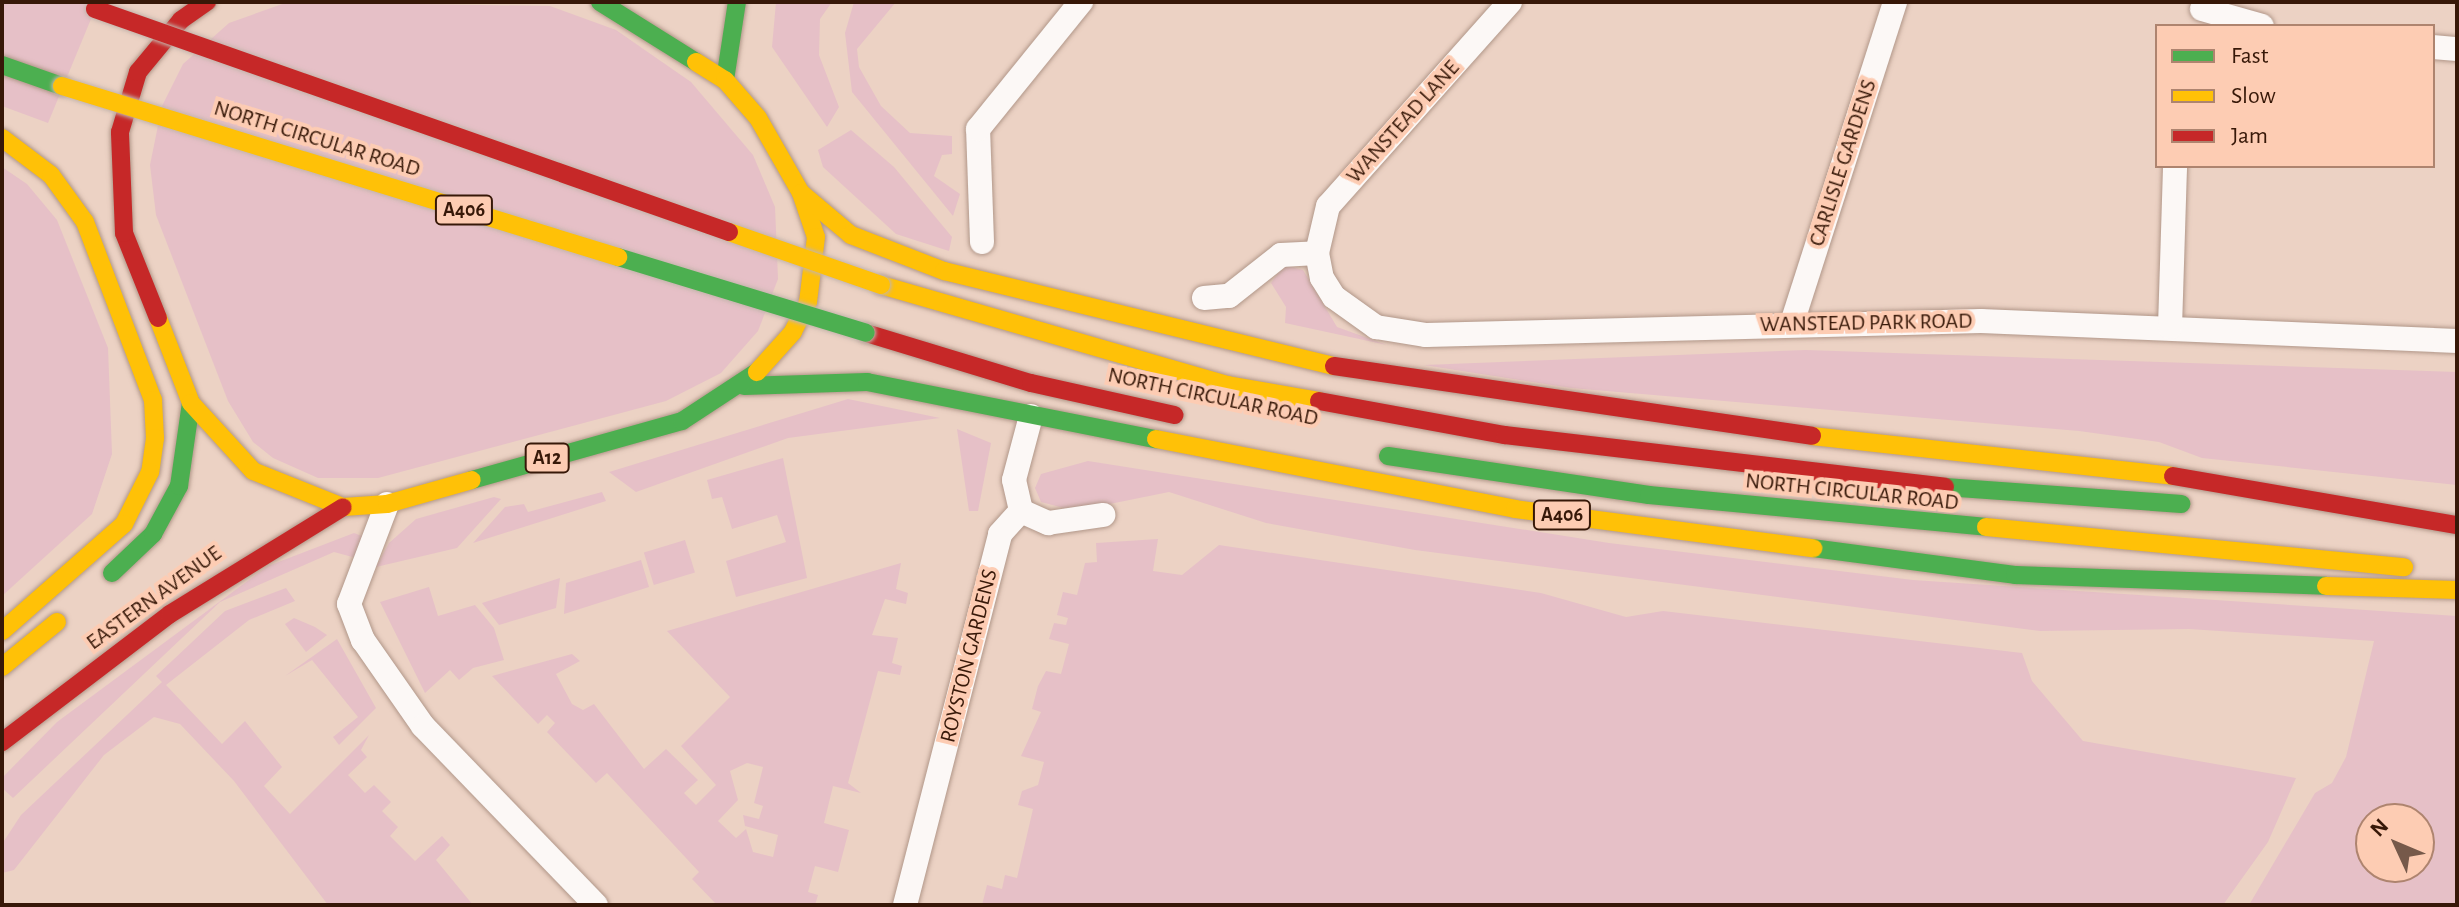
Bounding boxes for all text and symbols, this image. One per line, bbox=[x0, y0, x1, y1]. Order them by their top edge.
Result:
legend bbox=[2155, 24, 2435, 168]
text: Fast bbox=[2231, 44, 2268, 68]
street label: WANSTEAD LANE bbox=[1341, 55, 1465, 189]
street label: CARLISLE GARDENS bbox=[1804, 76, 1882, 250]
text: Slow bbox=[2231, 84, 2276, 108]
street label: NORTH CIRCULAR ROAD bbox=[211, 95, 423, 183]
text: Jam bbox=[2231, 124, 2268, 148]
road number: A406 bbox=[434, 194, 494, 226]
street label: WANSTEAD PARK ROAD bbox=[1760, 308, 1972, 338]
street label: NORTH CIRCULAR ROAD bbox=[1105, 362, 1321, 432]
road number: A12 bbox=[523, 442, 571, 474]
street label: NORTH CIRCULAR ROAD bbox=[1744, 468, 1960, 516]
road number: A406 bbox=[1532, 499, 1592, 531]
street label: EASTERN AVENUE bbox=[81, 540, 227, 656]
street label: ROYSTON GARDENS bbox=[935, 567, 1003, 745]
north arrow bbox=[2355, 803, 2435, 883]
text: N bbox=[2366, 815, 2392, 841]

